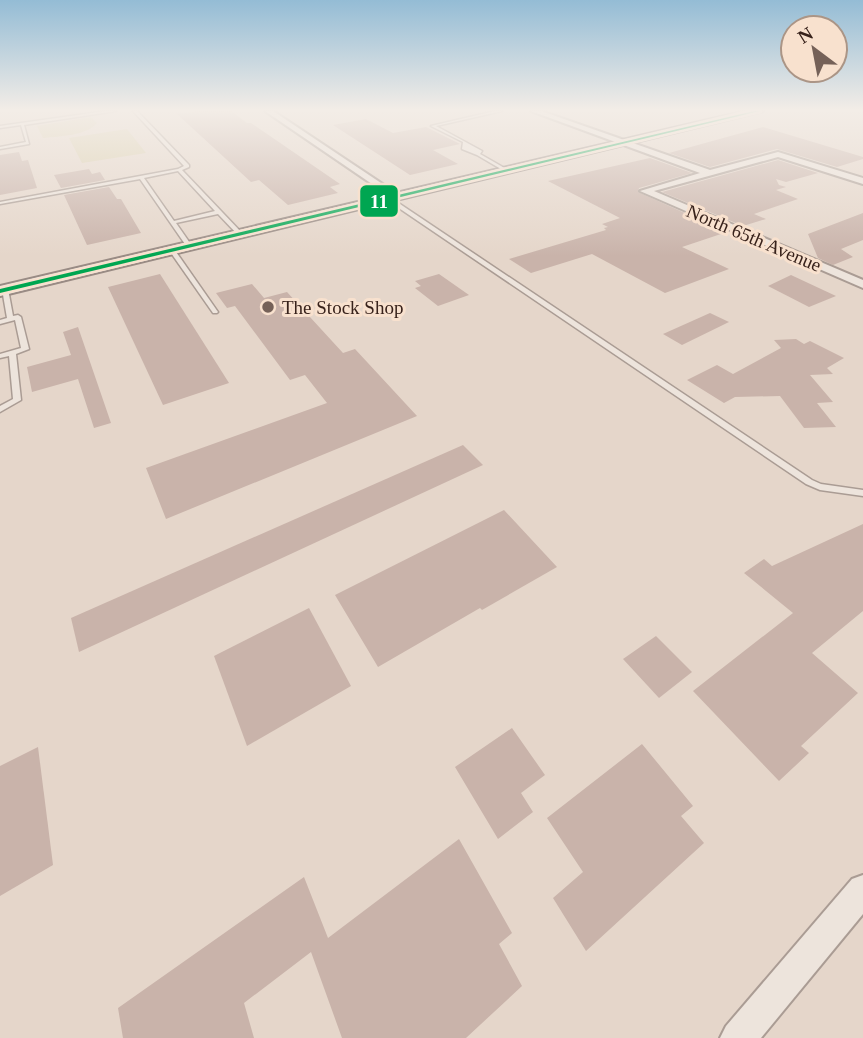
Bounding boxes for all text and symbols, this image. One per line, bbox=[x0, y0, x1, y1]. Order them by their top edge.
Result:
north arrow bbox=[779, 14, 849, 84]
text: N bbox=[794, 22, 817, 48]
line badge: 11 bbox=[359, 184, 399, 218]
text: 11 bbox=[370, 191, 388, 212]
street label: North 65th Avenue bbox=[684, 200, 824, 276]
place label: The Stock Shop bbox=[282, 297, 403, 318]
marker: The Stock Shop bbox=[260, 299, 276, 315]

